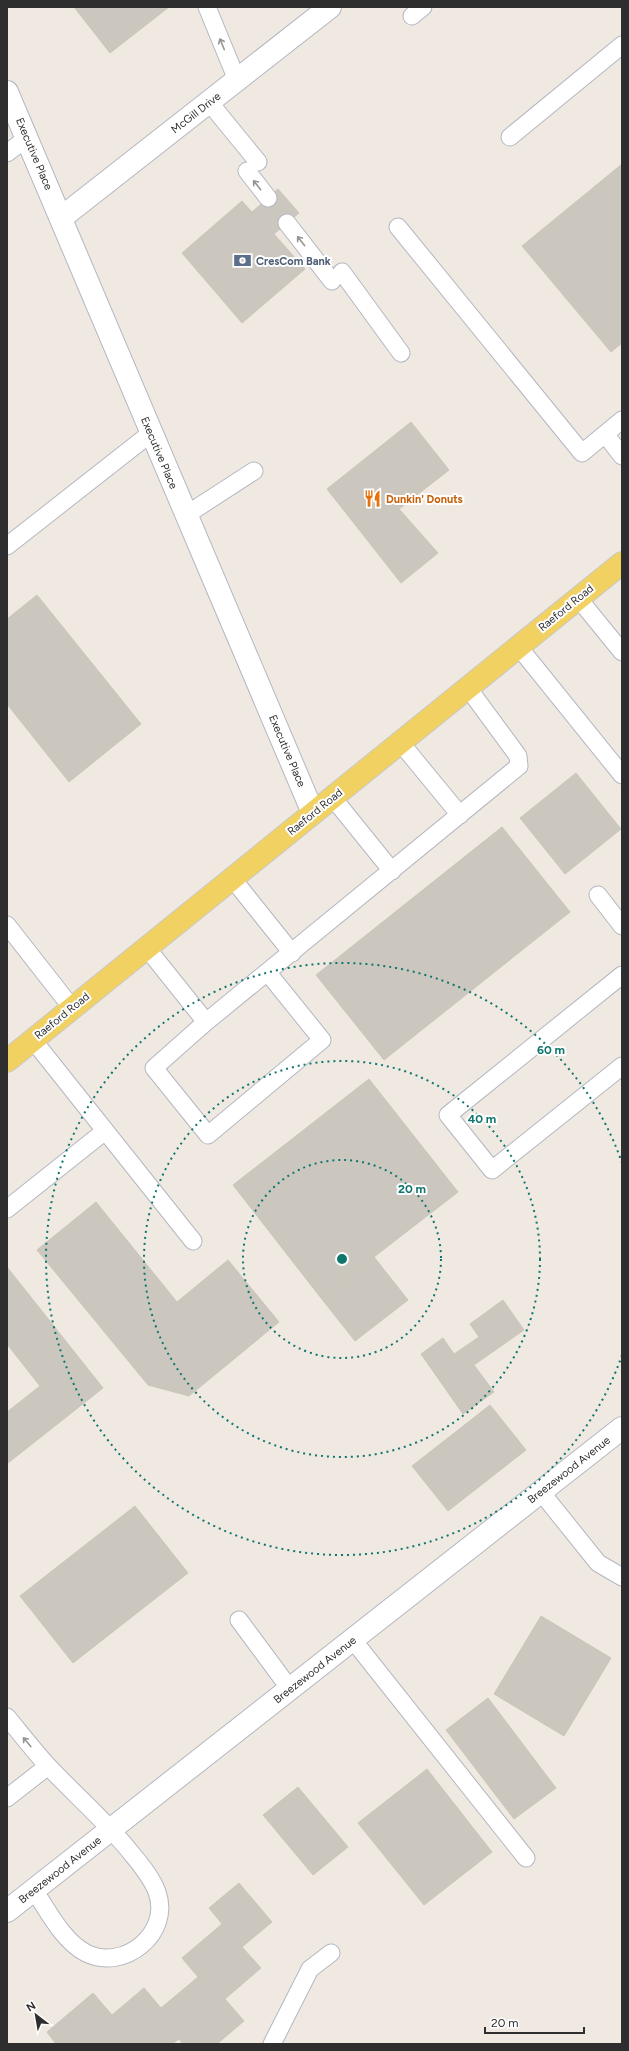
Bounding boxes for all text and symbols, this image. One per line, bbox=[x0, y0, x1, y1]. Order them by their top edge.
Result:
one-way arrow bbox=[218, 39, 226, 51]
street label: McGill Drive bbox=[169, 90, 223, 136]
street label: Executive Place bbox=[13, 116, 55, 192]
one-way arrow bbox=[253, 179, 262, 190]
one-way arrow bbox=[297, 235, 305, 246]
bank icon: CresCom Bank bbox=[233, 251, 253, 271]
place label: CresCom Bank bbox=[256, 255, 331, 268]
street label: Executive Place bbox=[138, 415, 180, 491]
restaurant icon: Dunkin' Donuts bbox=[363, 489, 383, 509]
place label: Dunkin' Donuts bbox=[386, 493, 463, 506]
street label: Raeford Road bbox=[536, 582, 596, 634]
street label: Executive Place bbox=[266, 713, 308, 789]
street label: Raeford Road bbox=[285, 786, 345, 838]
street label: Raeford Road bbox=[32, 990, 92, 1042]
text: 60 m bbox=[537, 1043, 565, 1057]
text: 40 m bbox=[468, 1112, 496, 1126]
text: 20 m bbox=[398, 1182, 426, 1196]
centre of rings bbox=[335, 1252, 349, 1266]
street label: Breezewood Avenue bbox=[525, 1434, 613, 1506]
street label: Breezewood Avenue bbox=[271, 1634, 359, 1706]
one-way arrow bbox=[23, 1736, 32, 1747]
street label: Breezewood Avenue bbox=[16, 1834, 104, 1906]
north arrow bbox=[16, 1995, 56, 2035]
text: N bbox=[24, 1999, 38, 2015]
scale bar bbox=[485, 2009, 584, 2035]
text: 20 m bbox=[491, 2016, 519, 2030]

